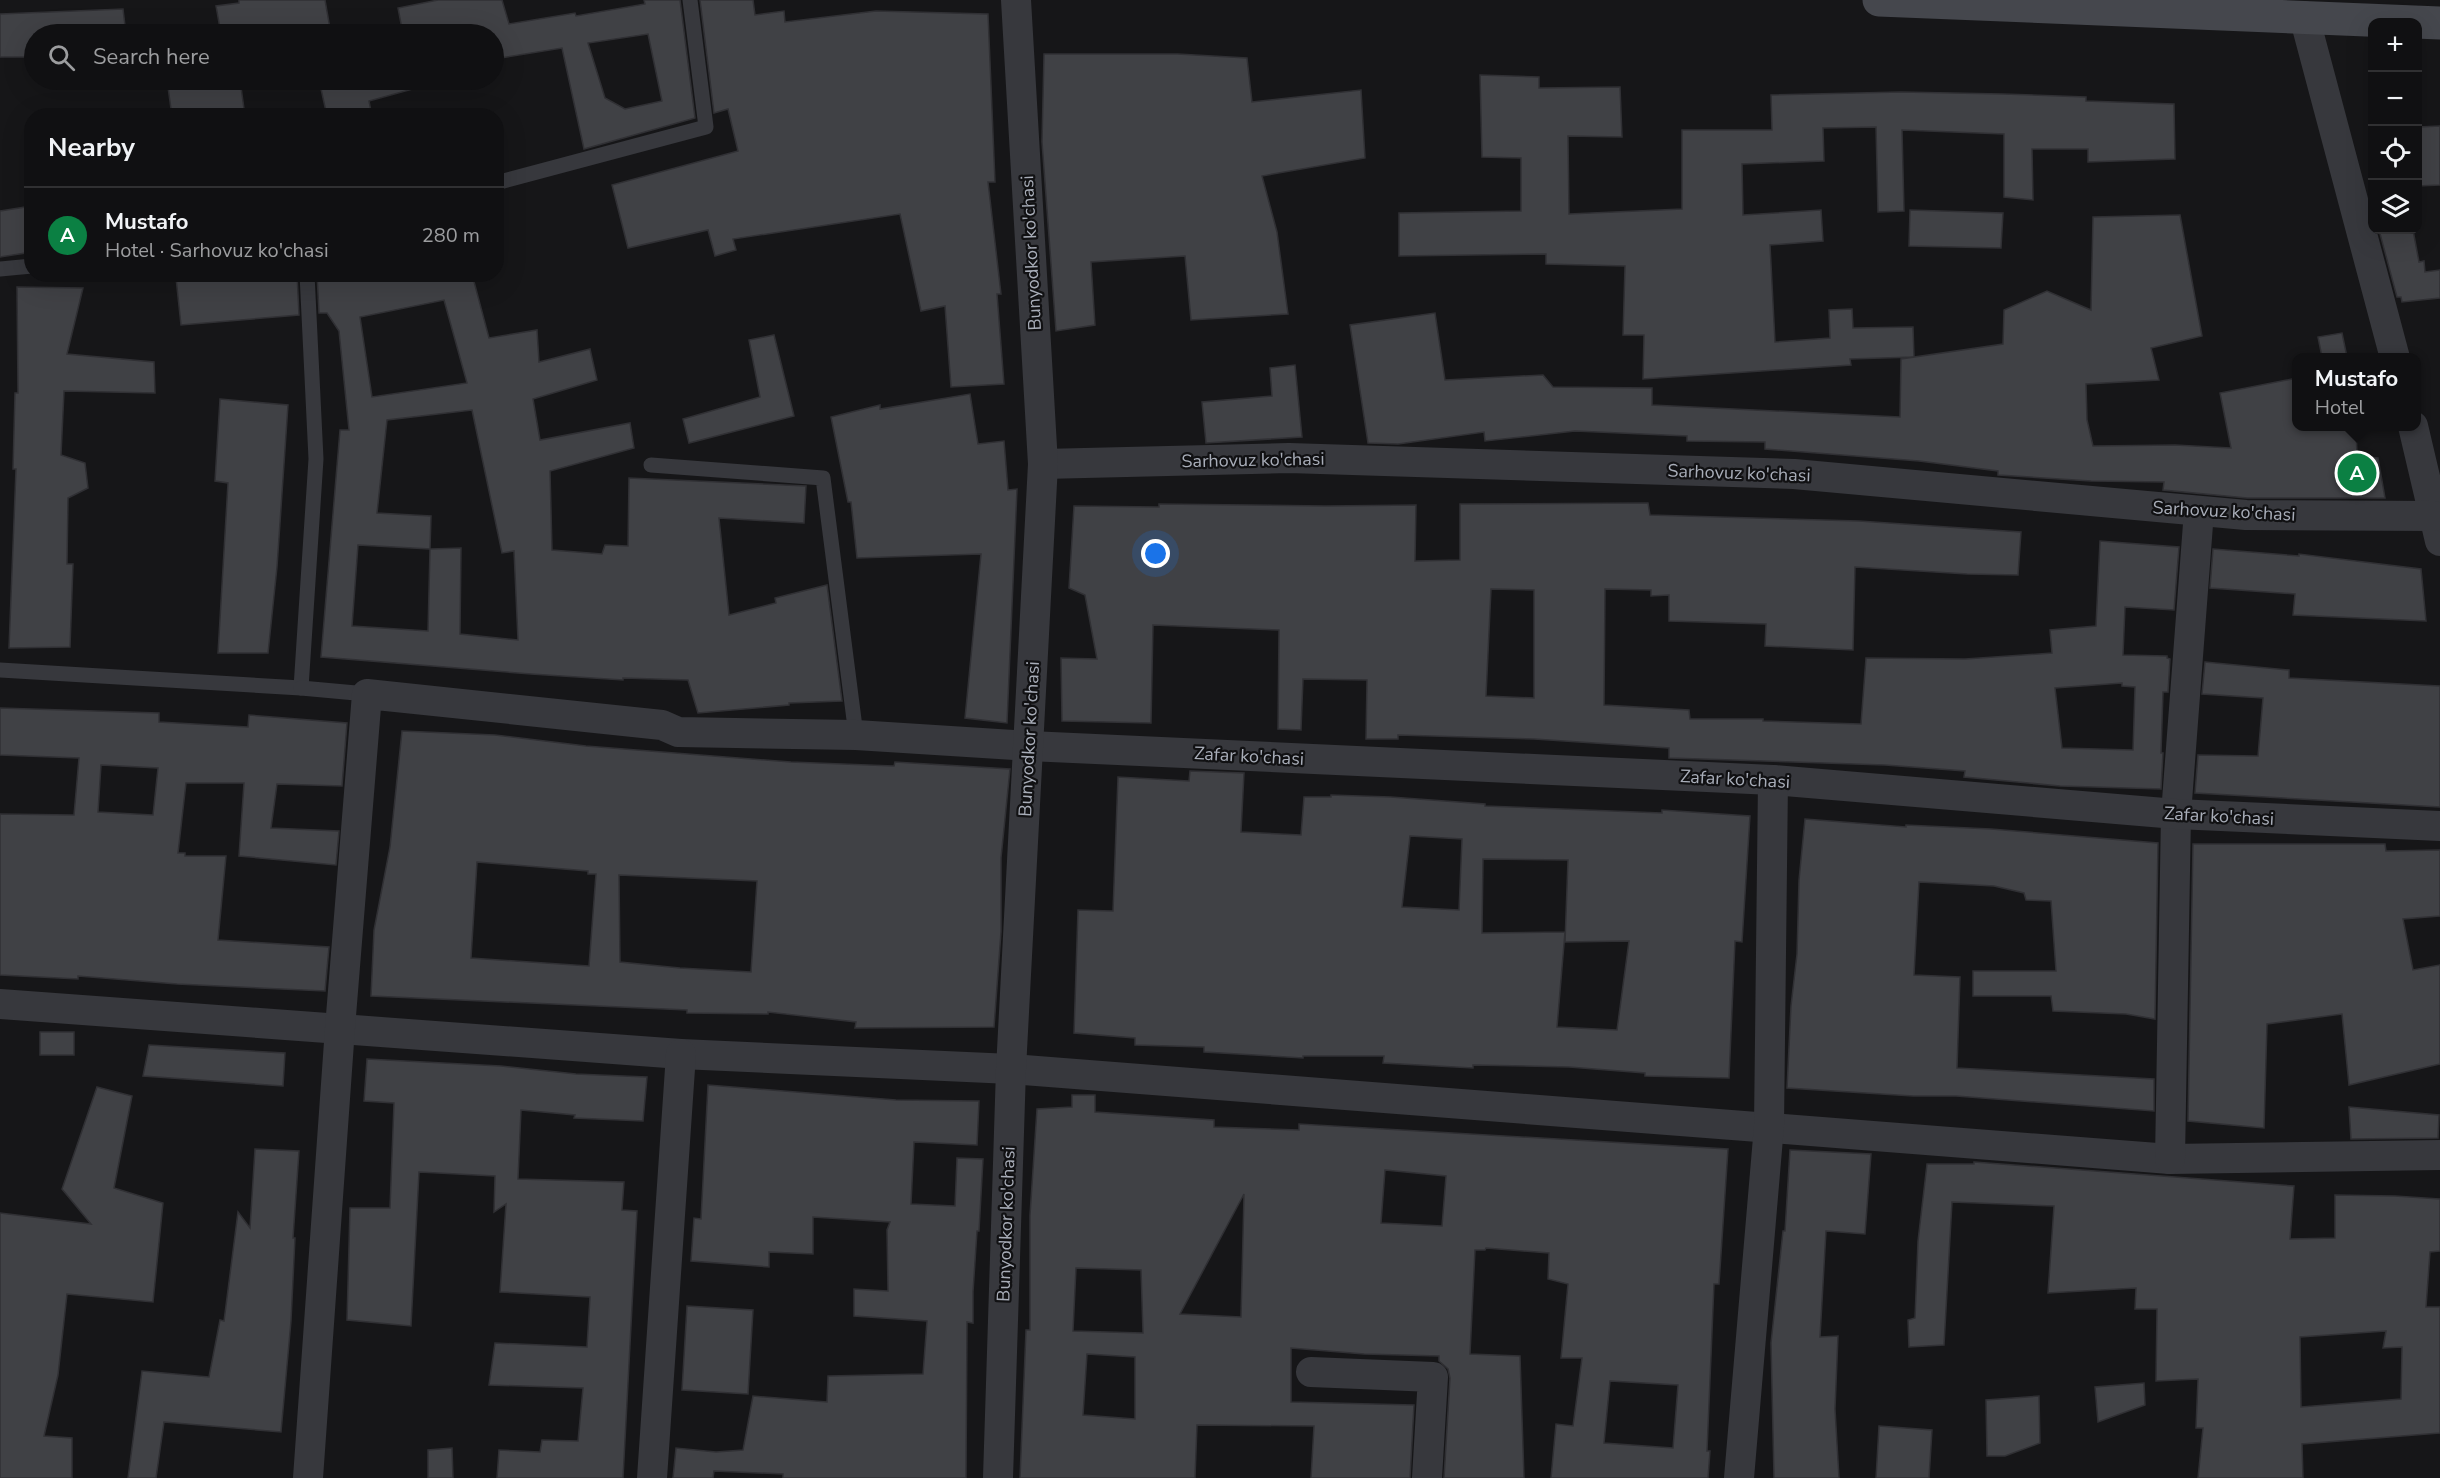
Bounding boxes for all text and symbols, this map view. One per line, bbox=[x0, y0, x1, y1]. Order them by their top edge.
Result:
map controls bbox=[2368, 18, 2422, 234]
button: + bbox=[2368, 18, 2422, 72]
search box bbox=[24, 24, 504, 90]
icon: search bbox=[45, 41, 78, 74]
text: Search here bbox=[93, 42, 210, 72]
button: − bbox=[2368, 72, 2422, 126]
button: locate bbox=[2368, 126, 2422, 180]
text: Nearby bbox=[48, 130, 135, 165]
street label: Bunyodkor ko'chasi bbox=[1015, 175, 1047, 331]
button: layers bbox=[2368, 180, 2422, 234]
text: Mustafo bbox=[105, 207, 188, 237]
text: A bbox=[60, 222, 75, 249]
text: 280 m bbox=[422, 222, 480, 249]
text: Hotel · Sarhovuz ko'chasi bbox=[105, 237, 329, 264]
popup bbox=[2292, 353, 2421, 431]
text: Mustafo bbox=[2315, 364, 2398, 394]
text: Hotel bbox=[2315, 394, 2365, 421]
street label: Sarhovuz ko'chasi bbox=[1181, 447, 1325, 473]
pin: A bbox=[2338, 450, 2376, 496]
street label: Sarhovuz ko'chasi bbox=[1667, 459, 1811, 487]
street label: Sarhovuz ko'chasi bbox=[2152, 495, 2296, 527]
your location bbox=[1141, 539, 1170, 568]
street label: Bunyodkor ko'chasi bbox=[1013, 661, 1045, 817]
street label: Zafar ko'chasi bbox=[1193, 741, 1305, 771]
street label: Zafar ko'chasi bbox=[1679, 764, 1791, 794]
street label: Zafar ko'chasi bbox=[2163, 801, 2275, 831]
street label: Bunyodkor ko'chasi bbox=[991, 1146, 1021, 1302]

